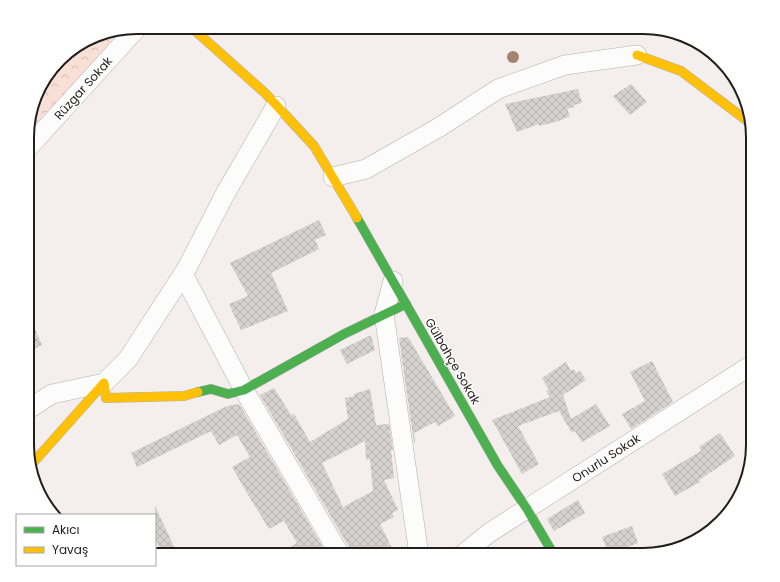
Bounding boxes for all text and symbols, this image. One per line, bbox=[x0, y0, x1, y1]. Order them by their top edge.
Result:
street label: Rüzgar Sokak bbox=[50, 52, 116, 123]
street label: Gülbahçe Sokak bbox=[421, 315, 485, 408]
street label: Onurlu Sokak bbox=[569, 429, 644, 486]
legend bbox=[16, 514, 156, 566]
text: Akıcı bbox=[52, 521, 80, 538]
text: Yavaş bbox=[52, 541, 88, 558]

